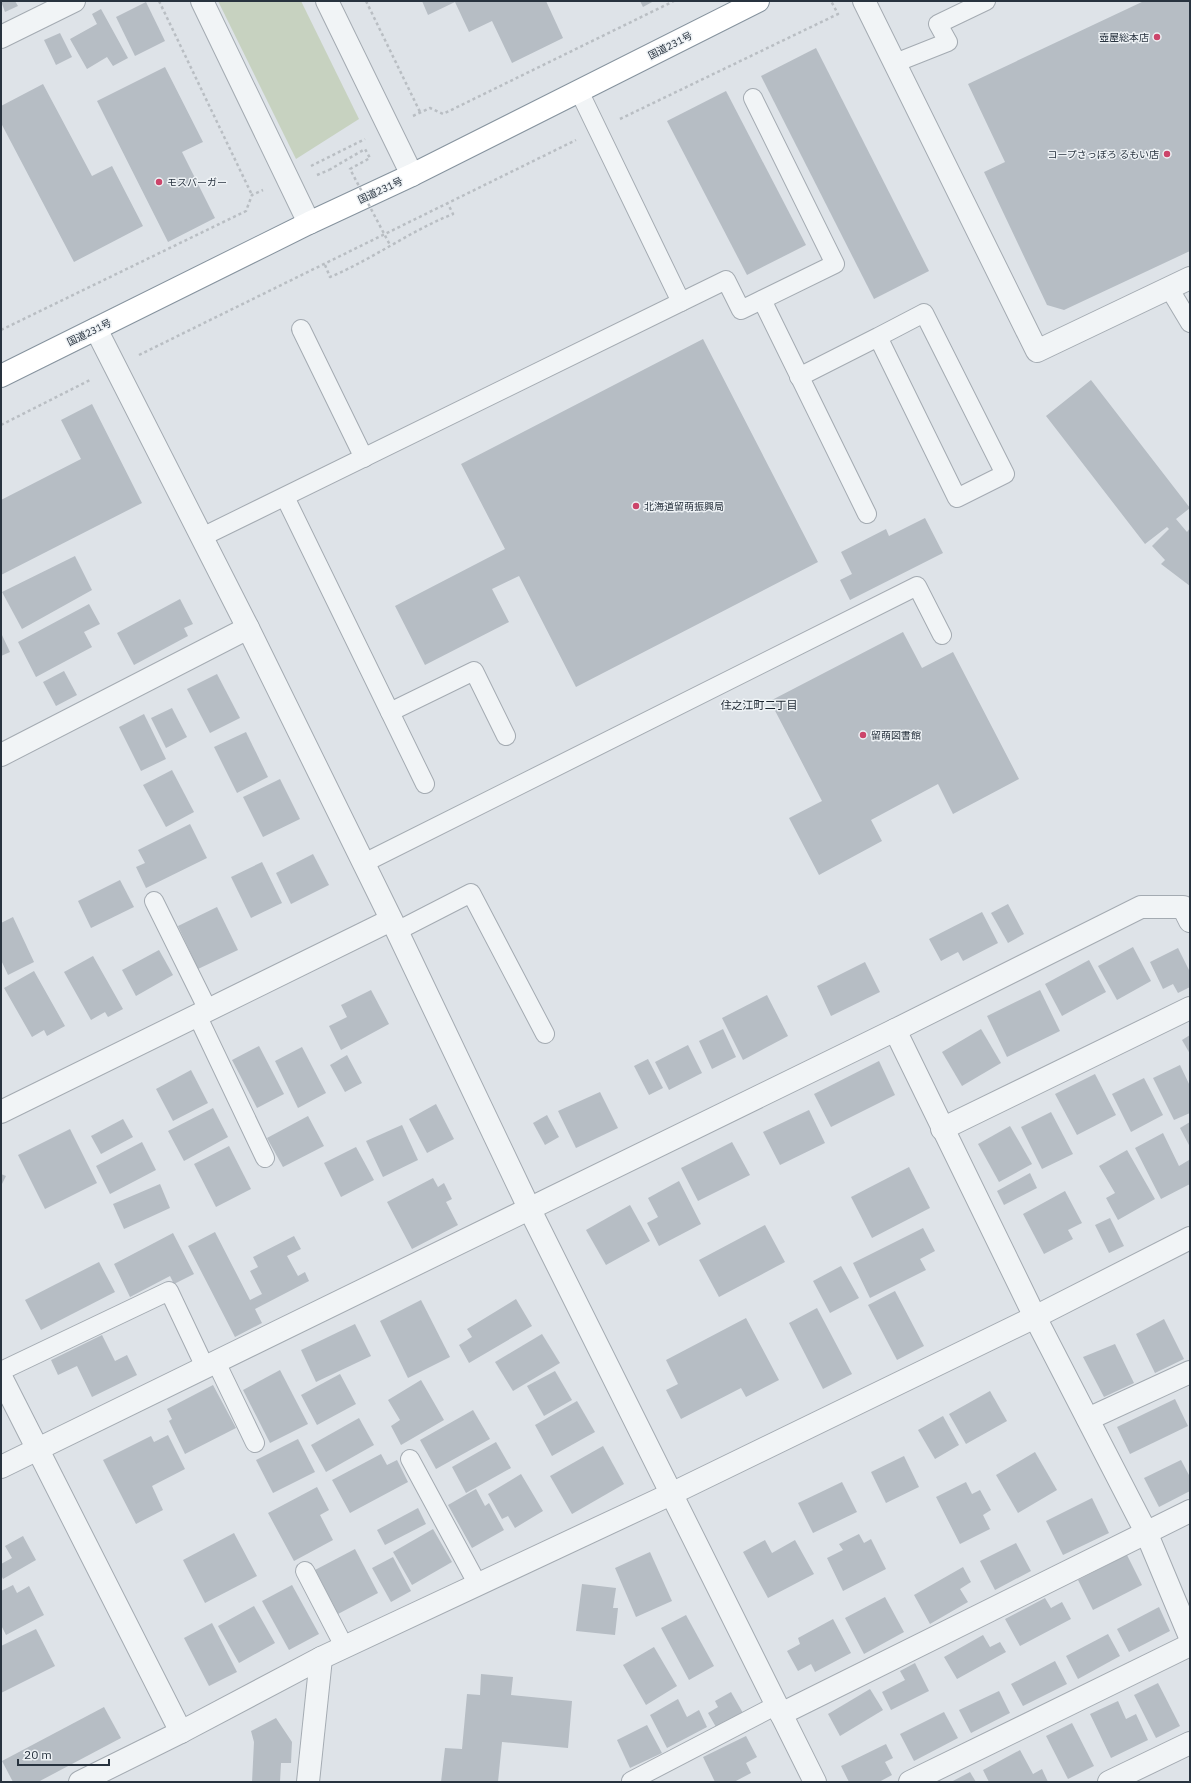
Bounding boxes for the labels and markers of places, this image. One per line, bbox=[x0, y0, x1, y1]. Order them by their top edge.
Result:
place label: 壺屋総本店 bbox=[1099, 31, 1149, 44]
marker: 壺屋総本店 bbox=[1152, 32, 1162, 42]
place label: コープさっぽろ るもい店 bbox=[1047, 148, 1159, 161]
marker: コープさっぽろ るもい店 bbox=[1162, 149, 1172, 159]
place label: モスバーガー bbox=[167, 176, 227, 189]
marker: モスバーガー bbox=[154, 177, 164, 187]
place label: 北海道留萌振興局 bbox=[644, 500, 724, 513]
marker: 北海道留萌振興局 bbox=[631, 501, 641, 511]
place label: 留萌図書館 bbox=[871, 729, 921, 742]
marker: 留萌図書館 bbox=[858, 730, 868, 740]

